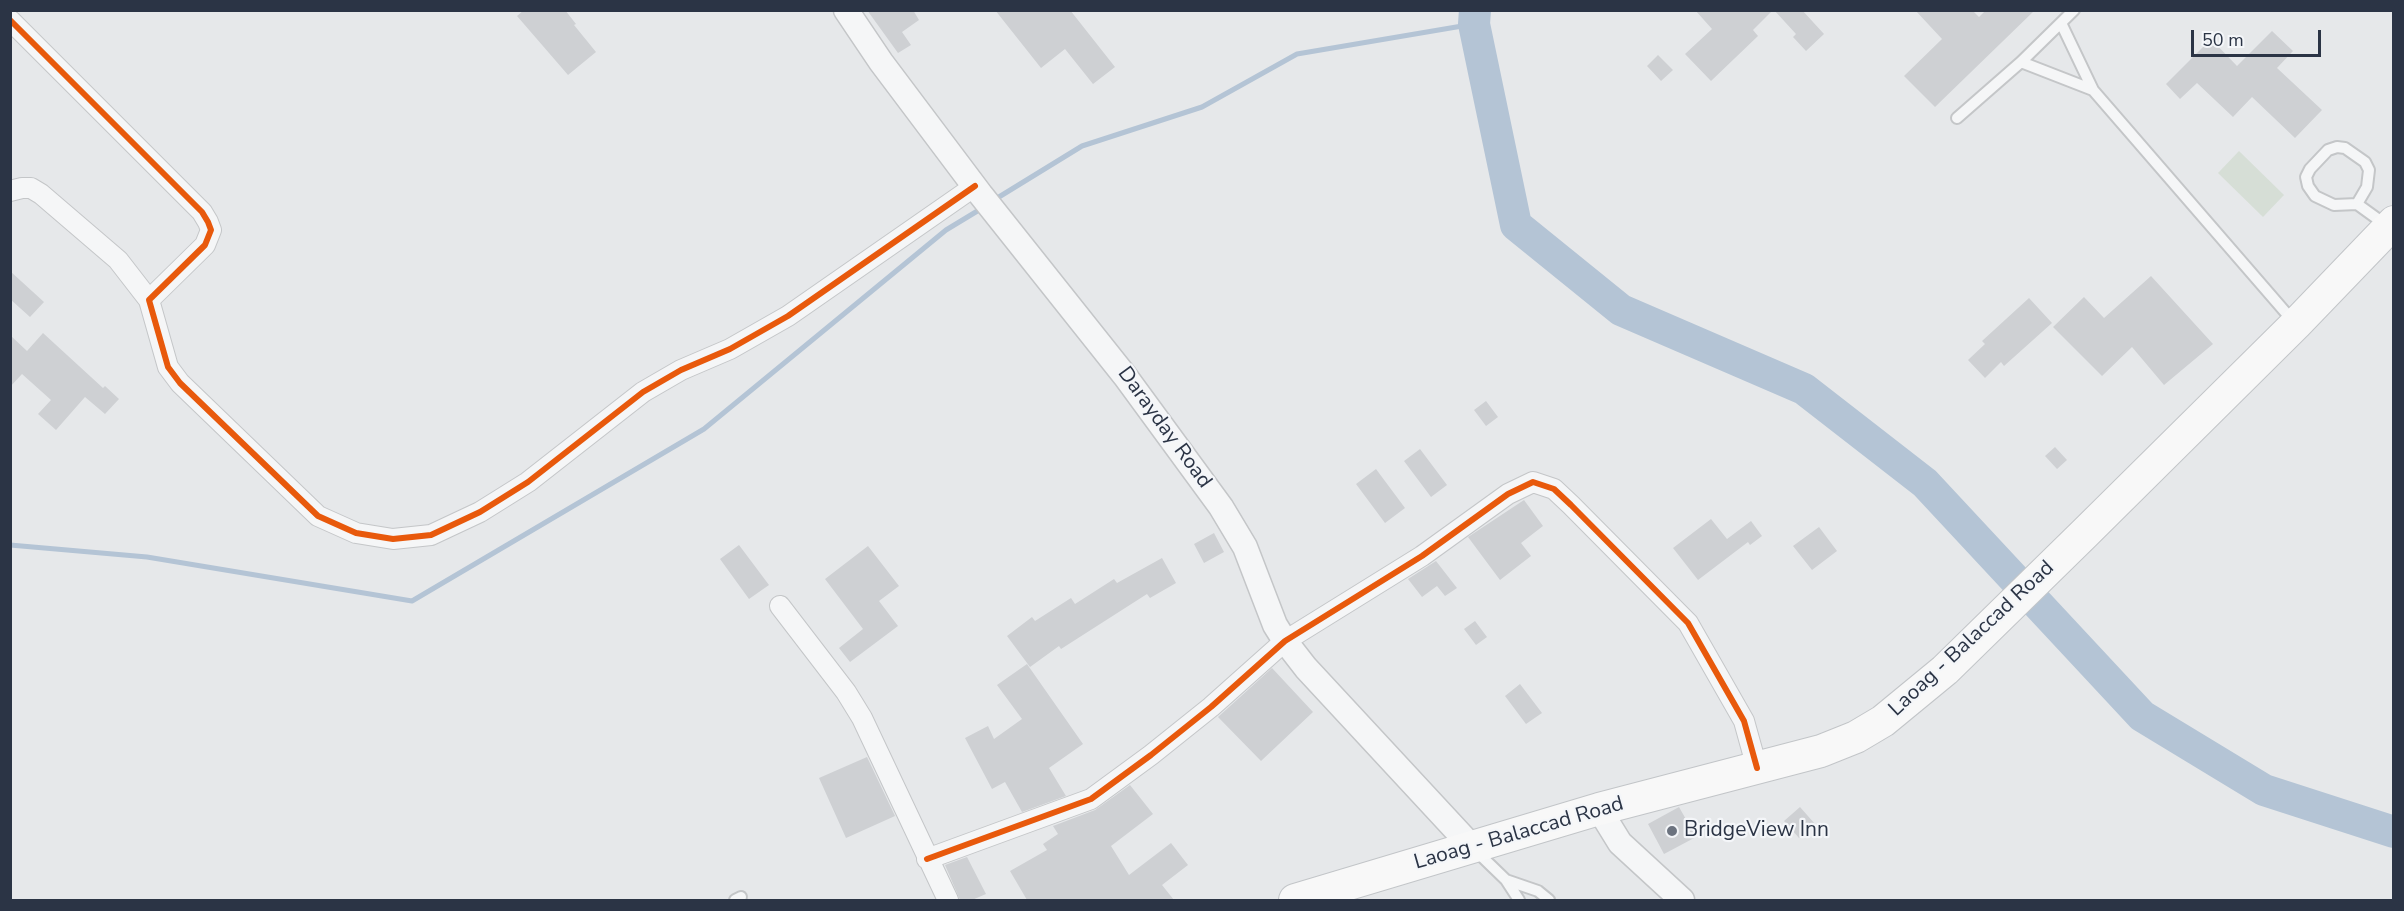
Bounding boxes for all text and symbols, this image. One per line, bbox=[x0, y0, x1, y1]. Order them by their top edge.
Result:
scale bar bbox=[2194, 18, 2324, 56]
text: 50 m bbox=[2202, 28, 2244, 52]
street label: Darayday Road bbox=[1111, 362, 1217, 494]
street label: Laoag - Balaccad Road bbox=[1884, 556, 2060, 722]
street label: Laoag - Balaccad Road bbox=[1411, 792, 1627, 876]
place label: BridgeView Inn bbox=[1684, 818, 1829, 844]
marker: BridgeView Inn bbox=[1665, 824, 1679, 838]

